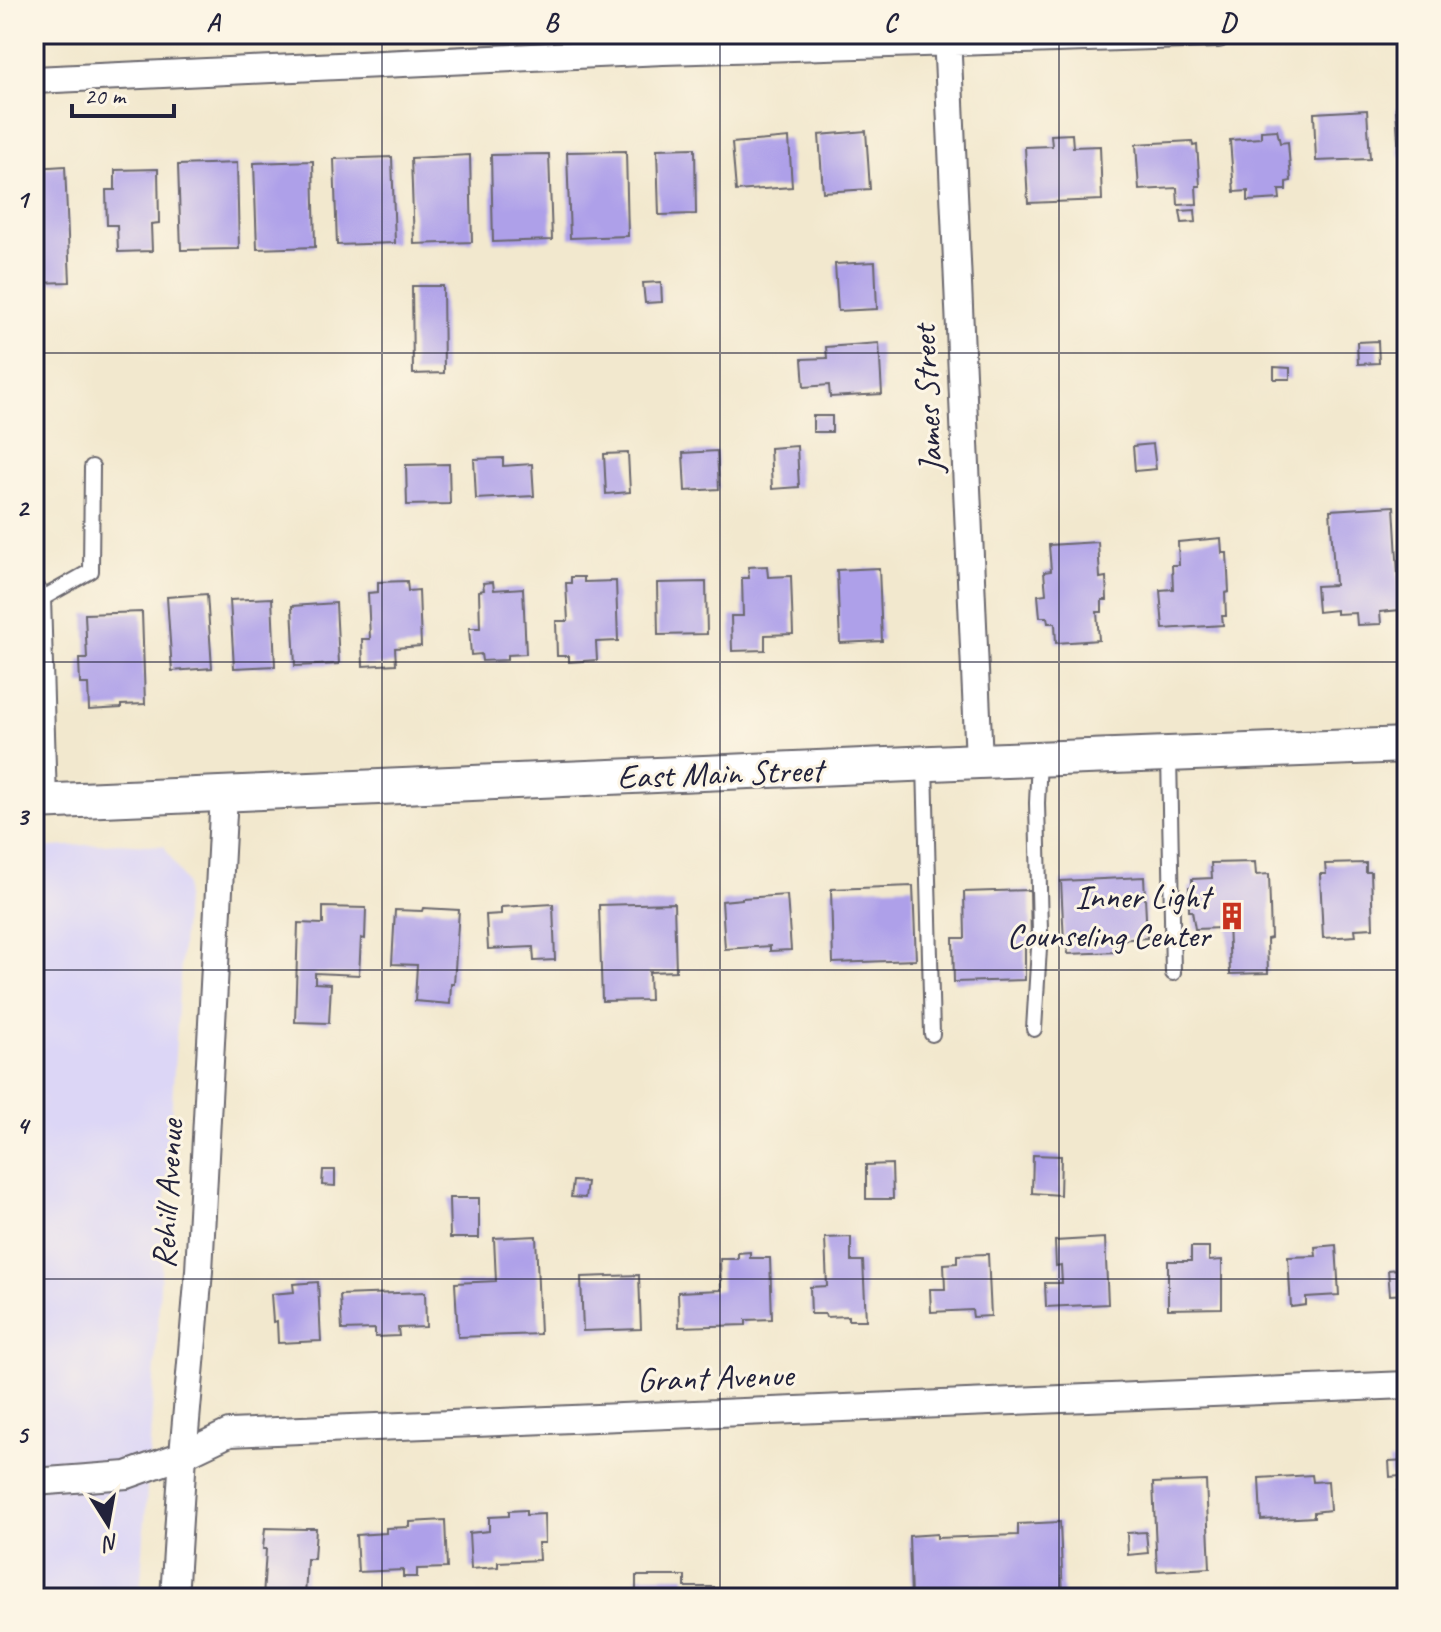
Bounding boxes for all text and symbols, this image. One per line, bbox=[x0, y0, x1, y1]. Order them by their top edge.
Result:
text: A bbox=[206, 6, 221, 39]
text: B bbox=[544, 6, 560, 39]
text: C bbox=[884, 6, 900, 39]
text: D bbox=[1220, 6, 1238, 39]
scale bar bbox=[72, 68, 174, 118]
text: 20 m bbox=[84, 81, 127, 111]
text: 1 bbox=[16, 183, 31, 216]
street label: James Street bbox=[901, 320, 952, 476]
text: 2 bbox=[16, 491, 30, 524]
street label: East Main Street bbox=[617, 748, 828, 798]
text: 3 bbox=[16, 800, 30, 833]
place label: Inner Light Counseling Center bbox=[1007, 875, 1215, 957]
building icon: Inner Light Counseling Center bbox=[1217, 901, 1247, 931]
text: 4 bbox=[16, 1109, 31, 1142]
street label: Rehill Avenue bbox=[142, 1117, 192, 1270]
street label: Grant Avenue bbox=[636, 1353, 797, 1401]
text: 5 bbox=[16, 1418, 30, 1451]
north arrow bbox=[68, 1484, 148, 1564]
text: N bbox=[99, 1528, 121, 1558]

